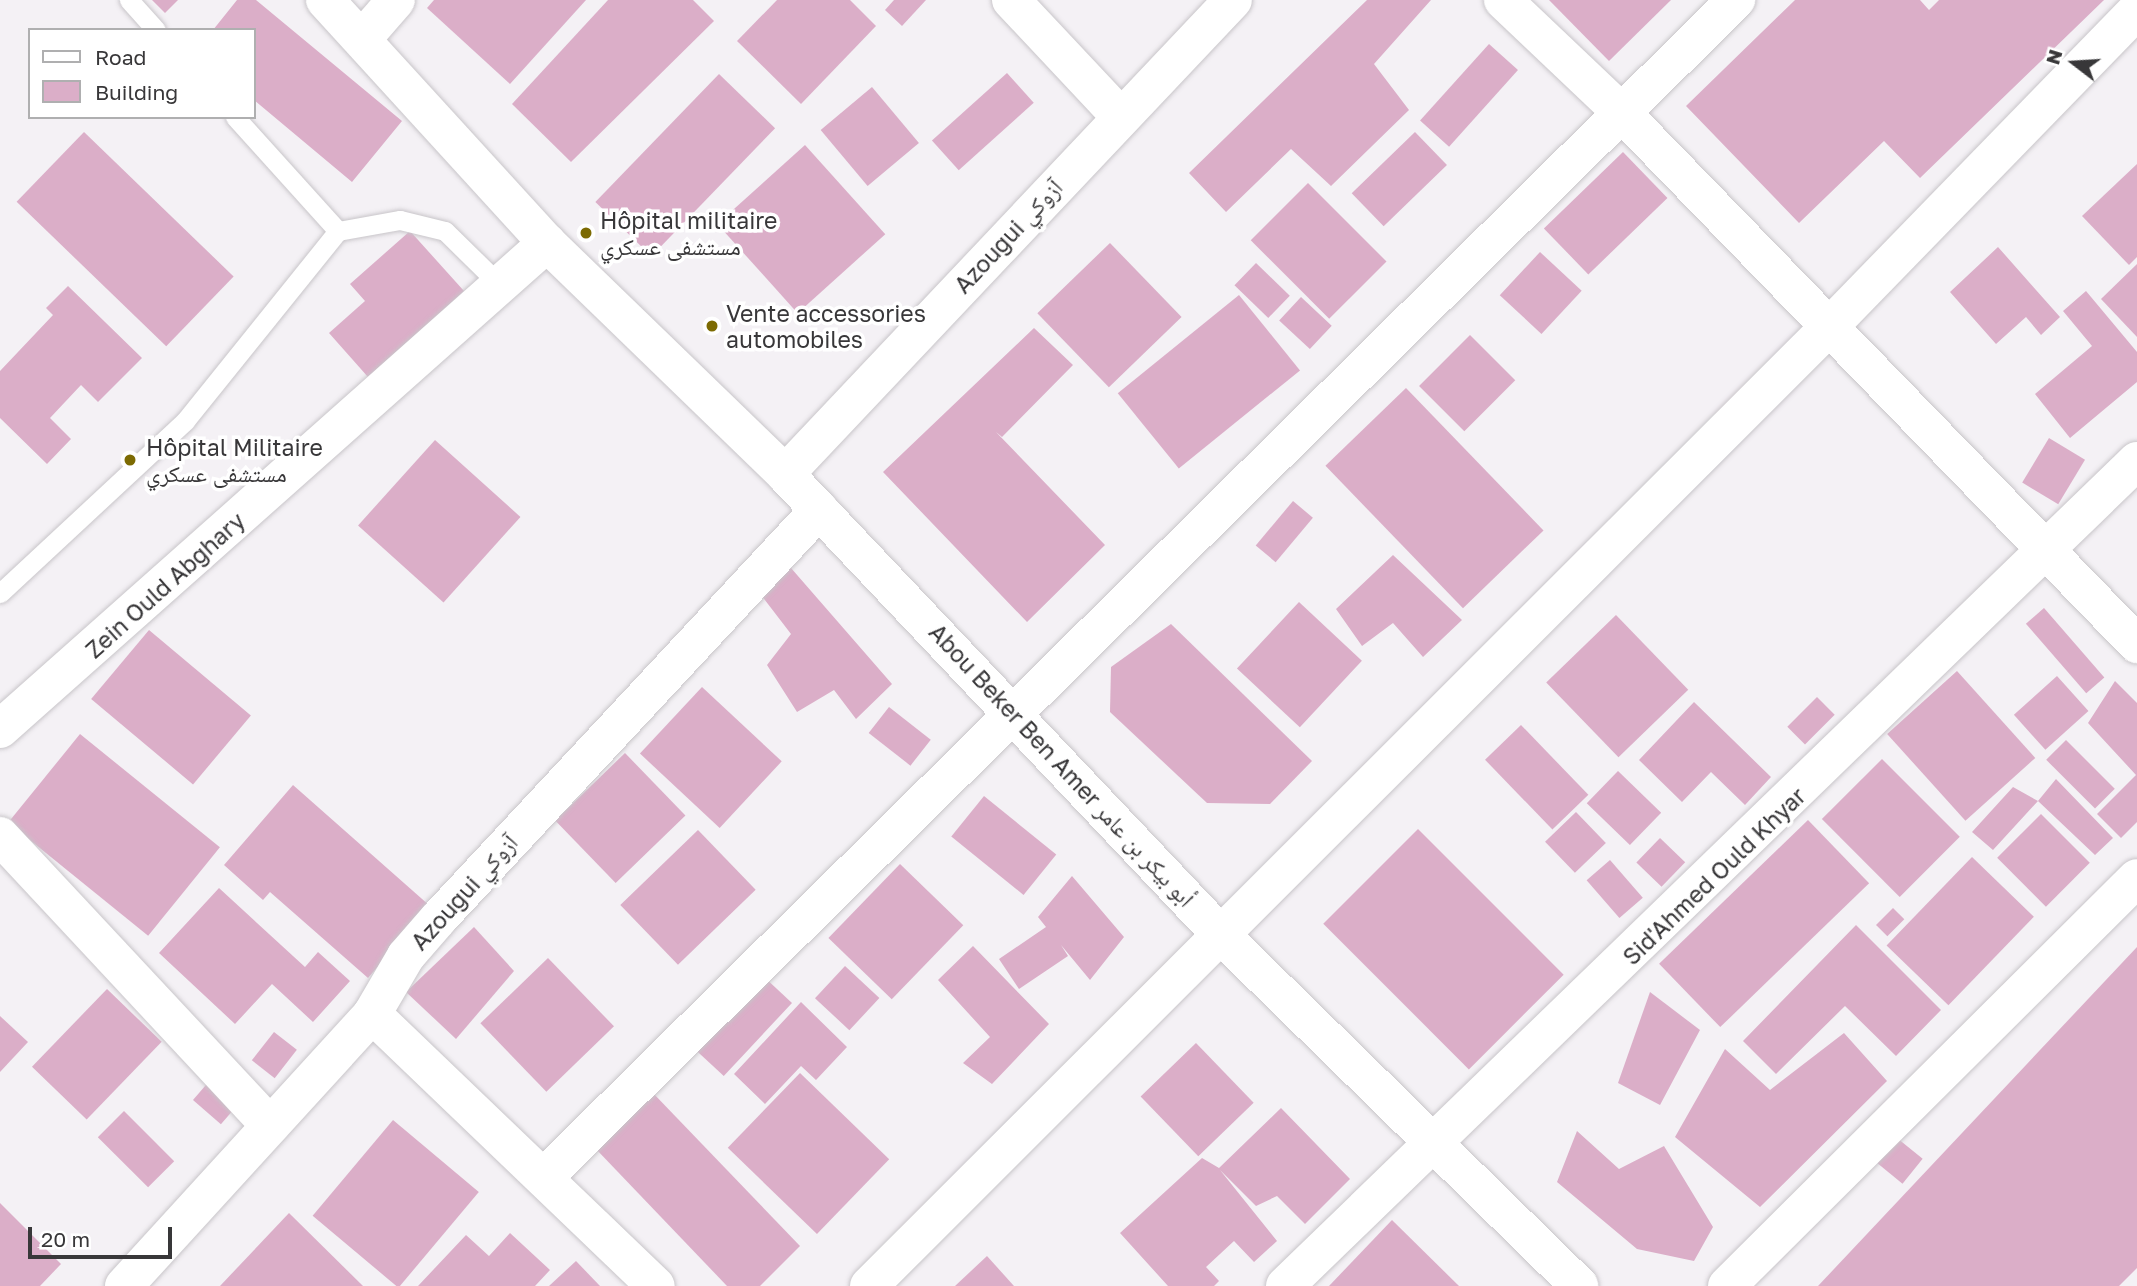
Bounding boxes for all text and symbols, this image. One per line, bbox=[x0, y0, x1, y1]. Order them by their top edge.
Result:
legend bbox=[28, 28, 256, 119]
north arrow bbox=[2039, 28, 2109, 98]
text: Road bbox=[95, 44, 146, 70]
text: N bbox=[2040, 46, 2067, 67]
text: Building bbox=[95, 79, 178, 105]
street label: Azougui آزوكي bbox=[948, 173, 1068, 299]
place label: Hôpital militaire مستشفى عسكري bbox=[600, 206, 777, 260]
marker: Hôpital militaire مستشفى عسكري bbox=[578, 225, 594, 241]
place label: Vente accessories automobiles bbox=[726, 299, 926, 353]
marker: Vente accessories automobiles bbox=[704, 318, 720, 334]
place label: Hôpital Militaire مستشفى عسكري bbox=[146, 433, 323, 487]
marker: Hôpital Militaire مستشفى عسكري bbox=[120, 450, 140, 470]
street label: Zein Ould Abghary bbox=[80, 506, 250, 664]
street label: Abou Beker Ben Amer أبو بيكر بن عامر bbox=[924, 618, 1200, 912]
street label: Sid'Ahmed Ould Khyar bbox=[1617, 782, 1811, 970]
street label: Azougui آزوكي bbox=[405, 829, 523, 955]
scale bar bbox=[32, 1212, 175, 1256]
text: 20 m bbox=[41, 1226, 90, 1252]

